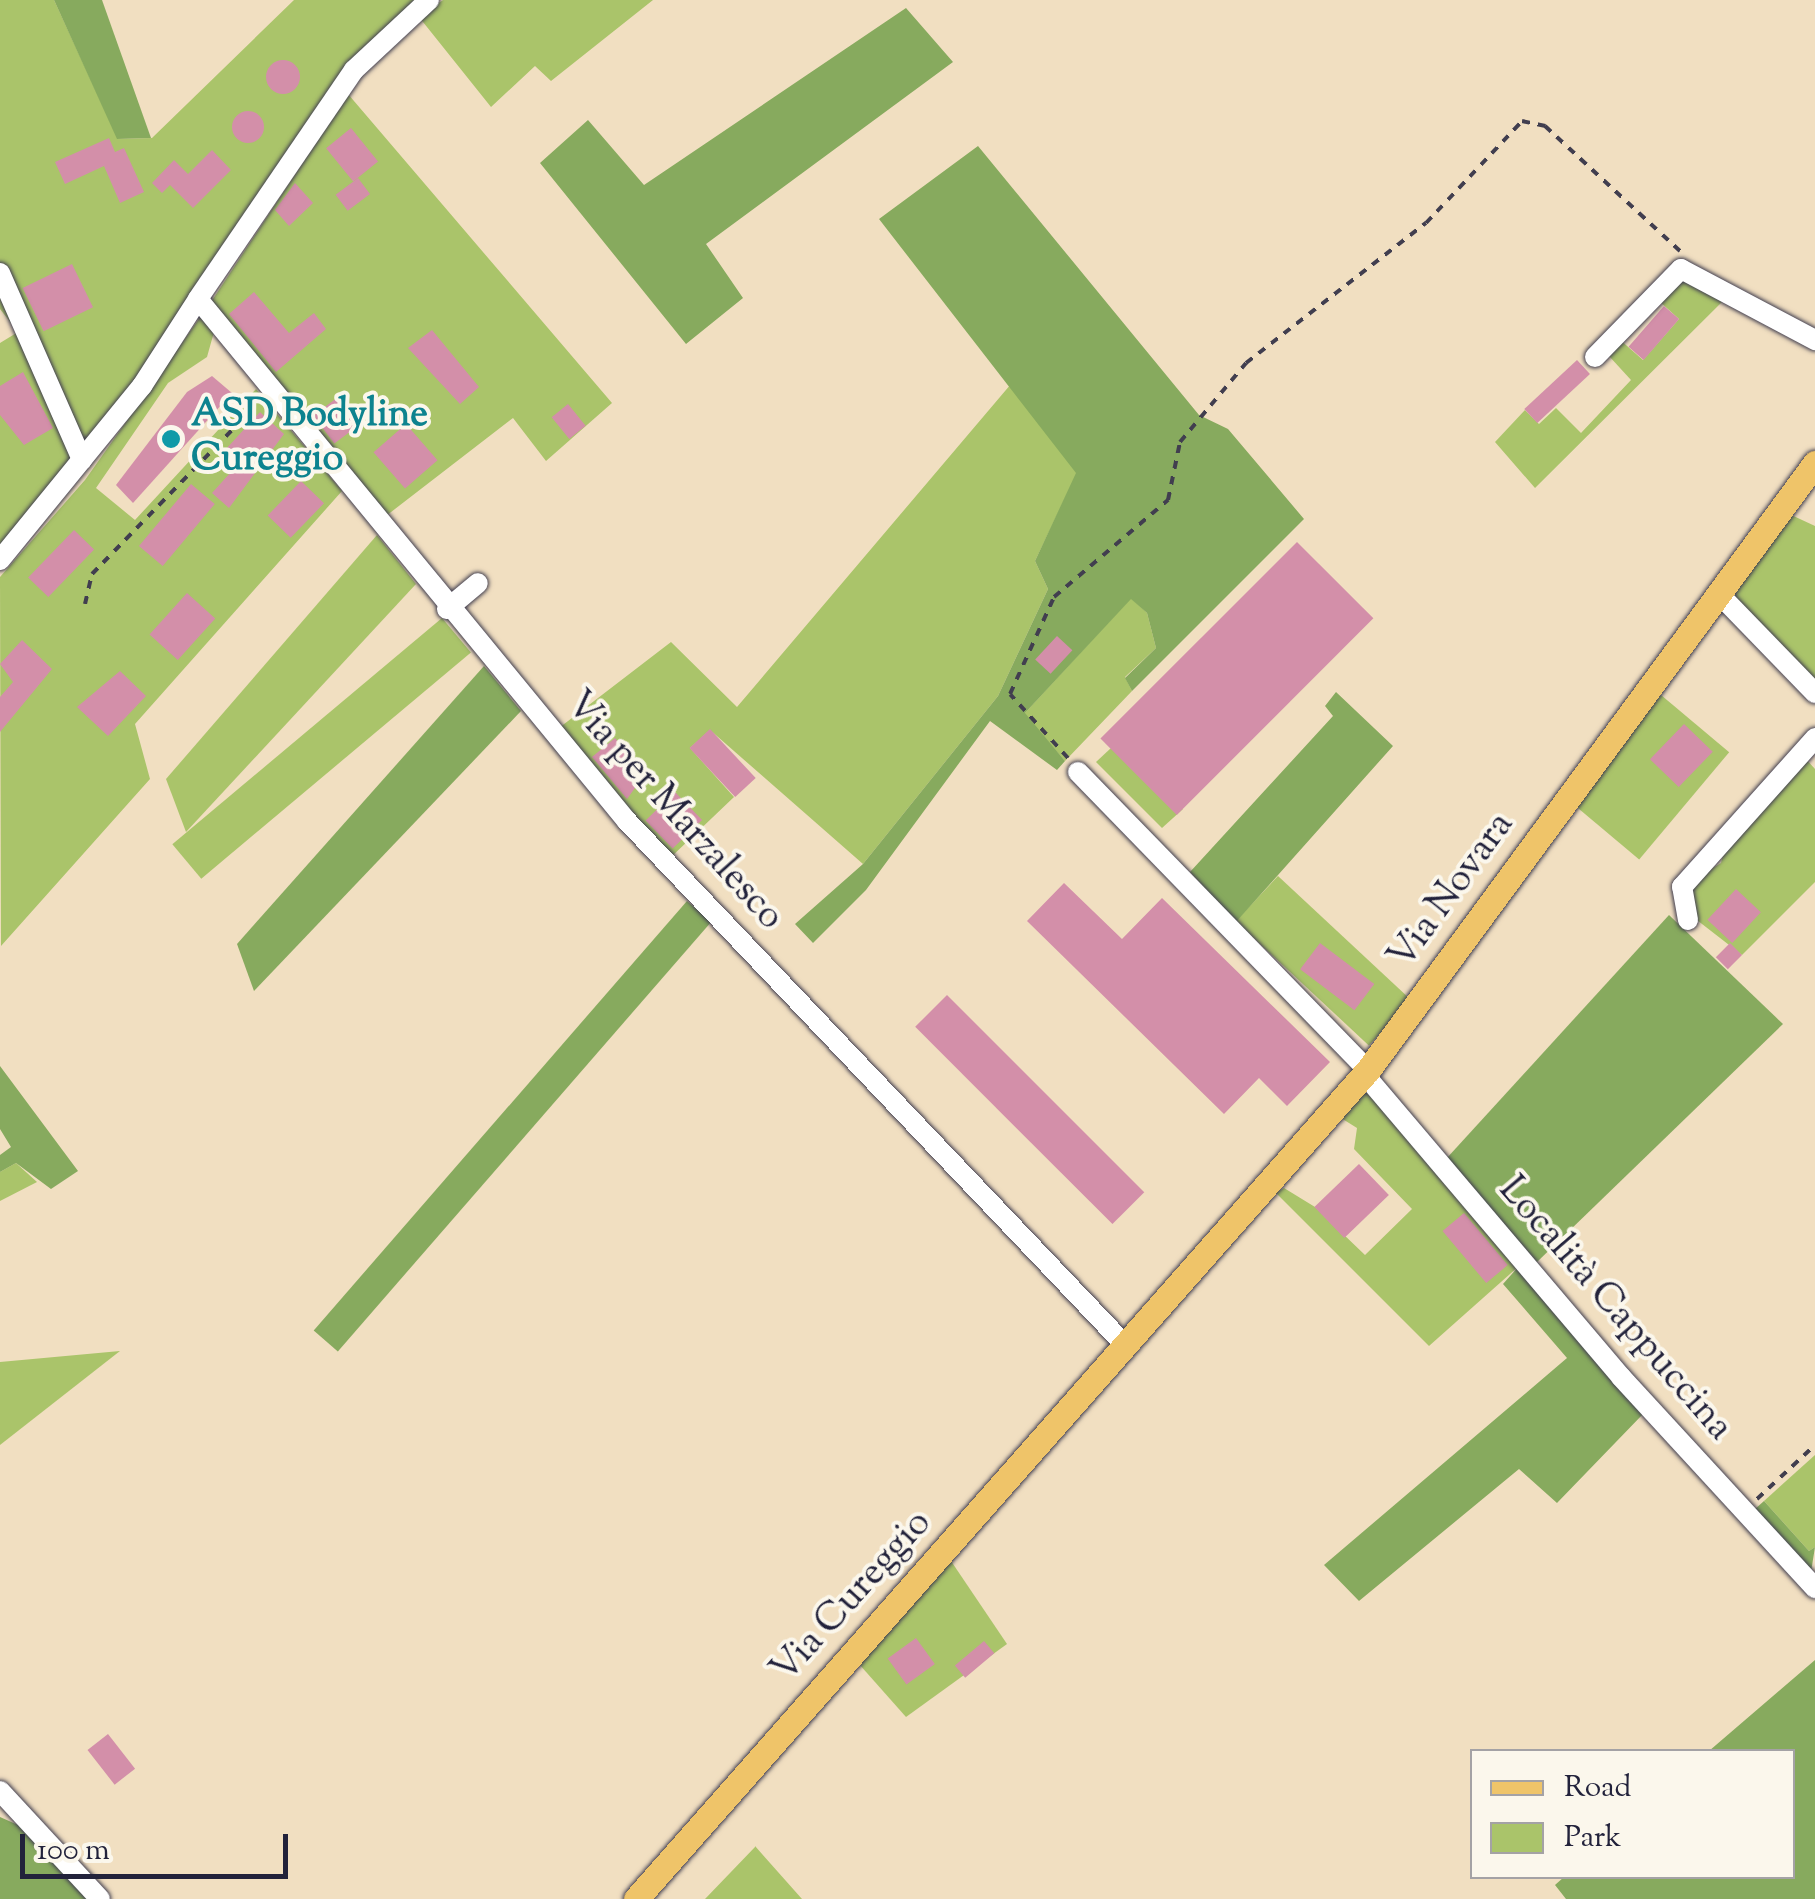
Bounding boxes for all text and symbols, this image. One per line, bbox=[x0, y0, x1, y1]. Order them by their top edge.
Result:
place label: ASD Bodyline Cureggio bbox=[191, 394, 428, 484]
marker: ASD Bodyline Cureggio bbox=[160, 428, 182, 450]
street label: Via per Marzalesco bbox=[554, 683, 792, 941]
street label: Via Novara bbox=[1381, 805, 1525, 979]
street label: Località Cappuccina bbox=[1487, 1169, 1741, 1451]
street label: Via Cureggio bbox=[763, 1502, 943, 1694]
legend bbox=[1470, 1749, 1795, 1879]
text: Road bbox=[1564, 1767, 1631, 1810]
scale bar bbox=[25, 1814, 292, 1876]
text: Park bbox=[1564, 1817, 1621, 1860]
text: 100 m bbox=[37, 1830, 110, 1873]

